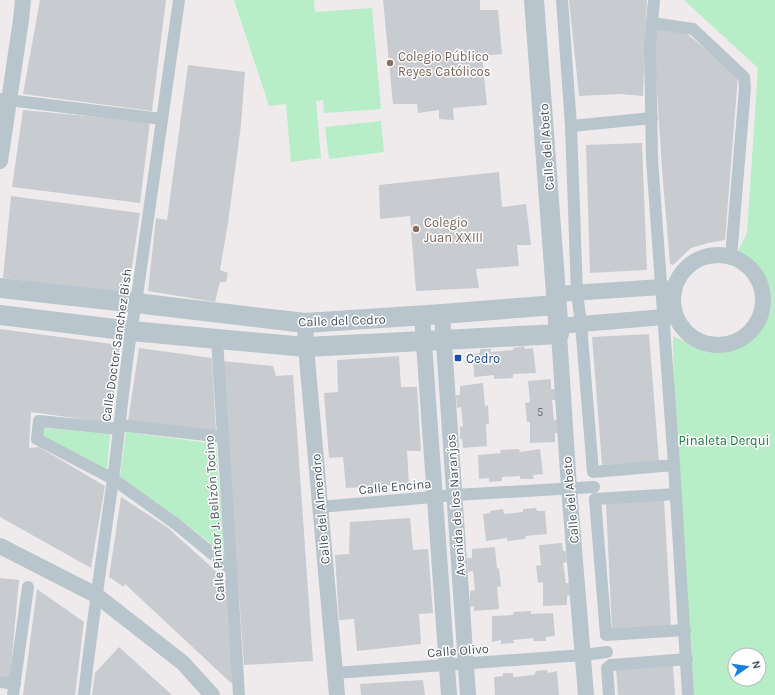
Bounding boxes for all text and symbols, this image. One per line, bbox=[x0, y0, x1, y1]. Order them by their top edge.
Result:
place label: Colegio Público Reyes Católicos bbox=[398, 49, 491, 79]
marker: Colegio Público Reyes Católicos bbox=[385, 58, 395, 68]
street label: Calle del Abeto bbox=[536, 103, 557, 191]
place label: Colegio Juan XXIII bbox=[424, 215, 483, 245]
marker: Colegio Juan XXIII bbox=[411, 224, 421, 234]
street label: Calle Doctor Sanchez Bish bbox=[98, 268, 135, 423]
street label: Calle del Cedro bbox=[298, 311, 386, 330]
place label: Cedro bbox=[466, 351, 500, 366]
marker: Cedro bbox=[453, 353, 463, 363]
house number: 5 bbox=[537, 406, 543, 419]
street label: Avenida de los Naranjos bbox=[443, 433, 468, 576]
park label: Pinaleta Derqui bbox=[679, 433, 769, 449]
street label: Calle Pintor J. Belizón Tocino bbox=[201, 435, 228, 601]
street label: Calle del Almendro bbox=[308, 453, 333, 565]
street label: Calle del Abeto bbox=[559, 456, 582, 544]
street label: Calle Encina bbox=[358, 476, 432, 497]
street label: Calle Olivo bbox=[427, 641, 489, 660]
north arrow bbox=[727, 647, 767, 687]
text: N bbox=[749, 660, 763, 670]

